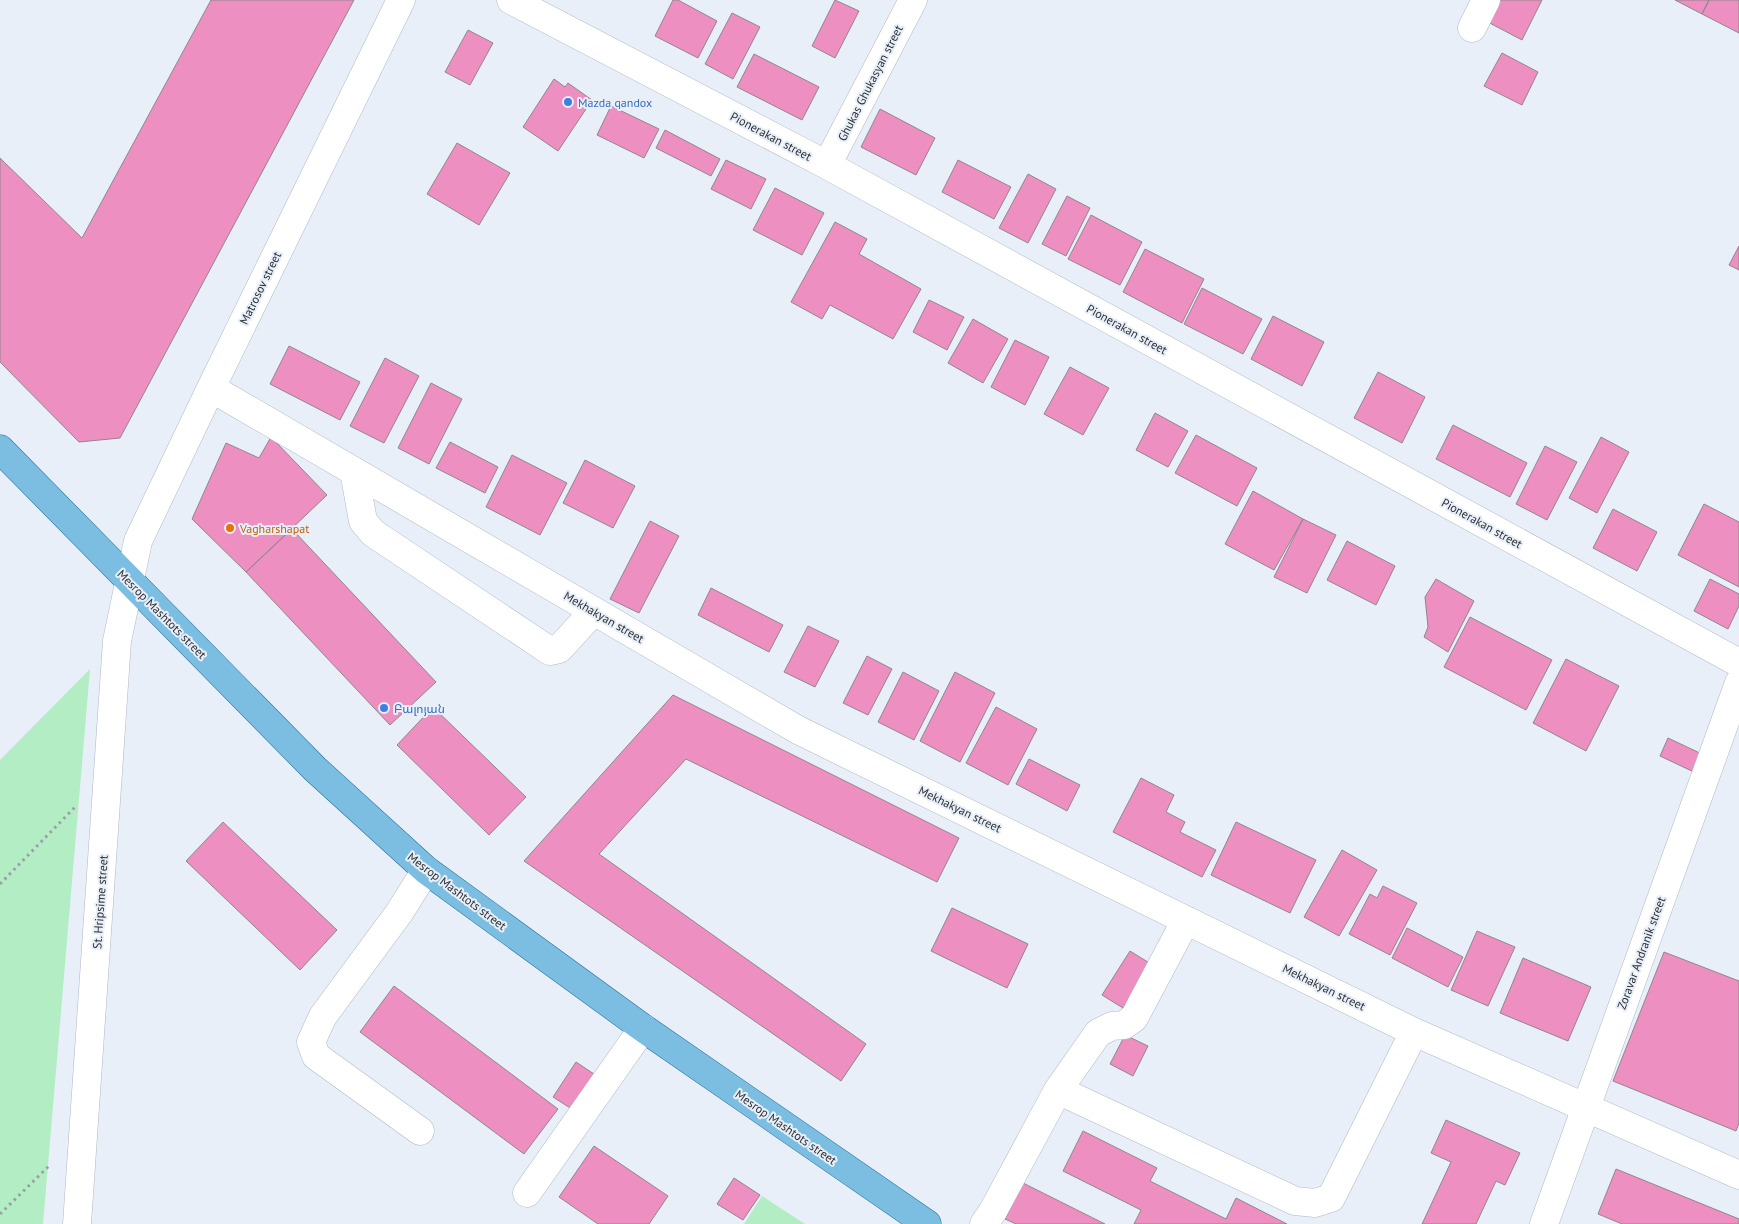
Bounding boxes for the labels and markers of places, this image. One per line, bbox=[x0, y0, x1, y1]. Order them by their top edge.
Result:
place label: Mazda qandox bbox=[578, 95, 652, 110]
marker: Mazda qandox bbox=[562, 96, 574, 108]
place label: Vagharshapat bbox=[239, 521, 309, 536]
marker: Vagharshapat bbox=[224, 522, 236, 534]
place label: Բալոյան bbox=[394, 701, 445, 716]
marker: Բալոյան bbox=[378, 702, 390, 714]

